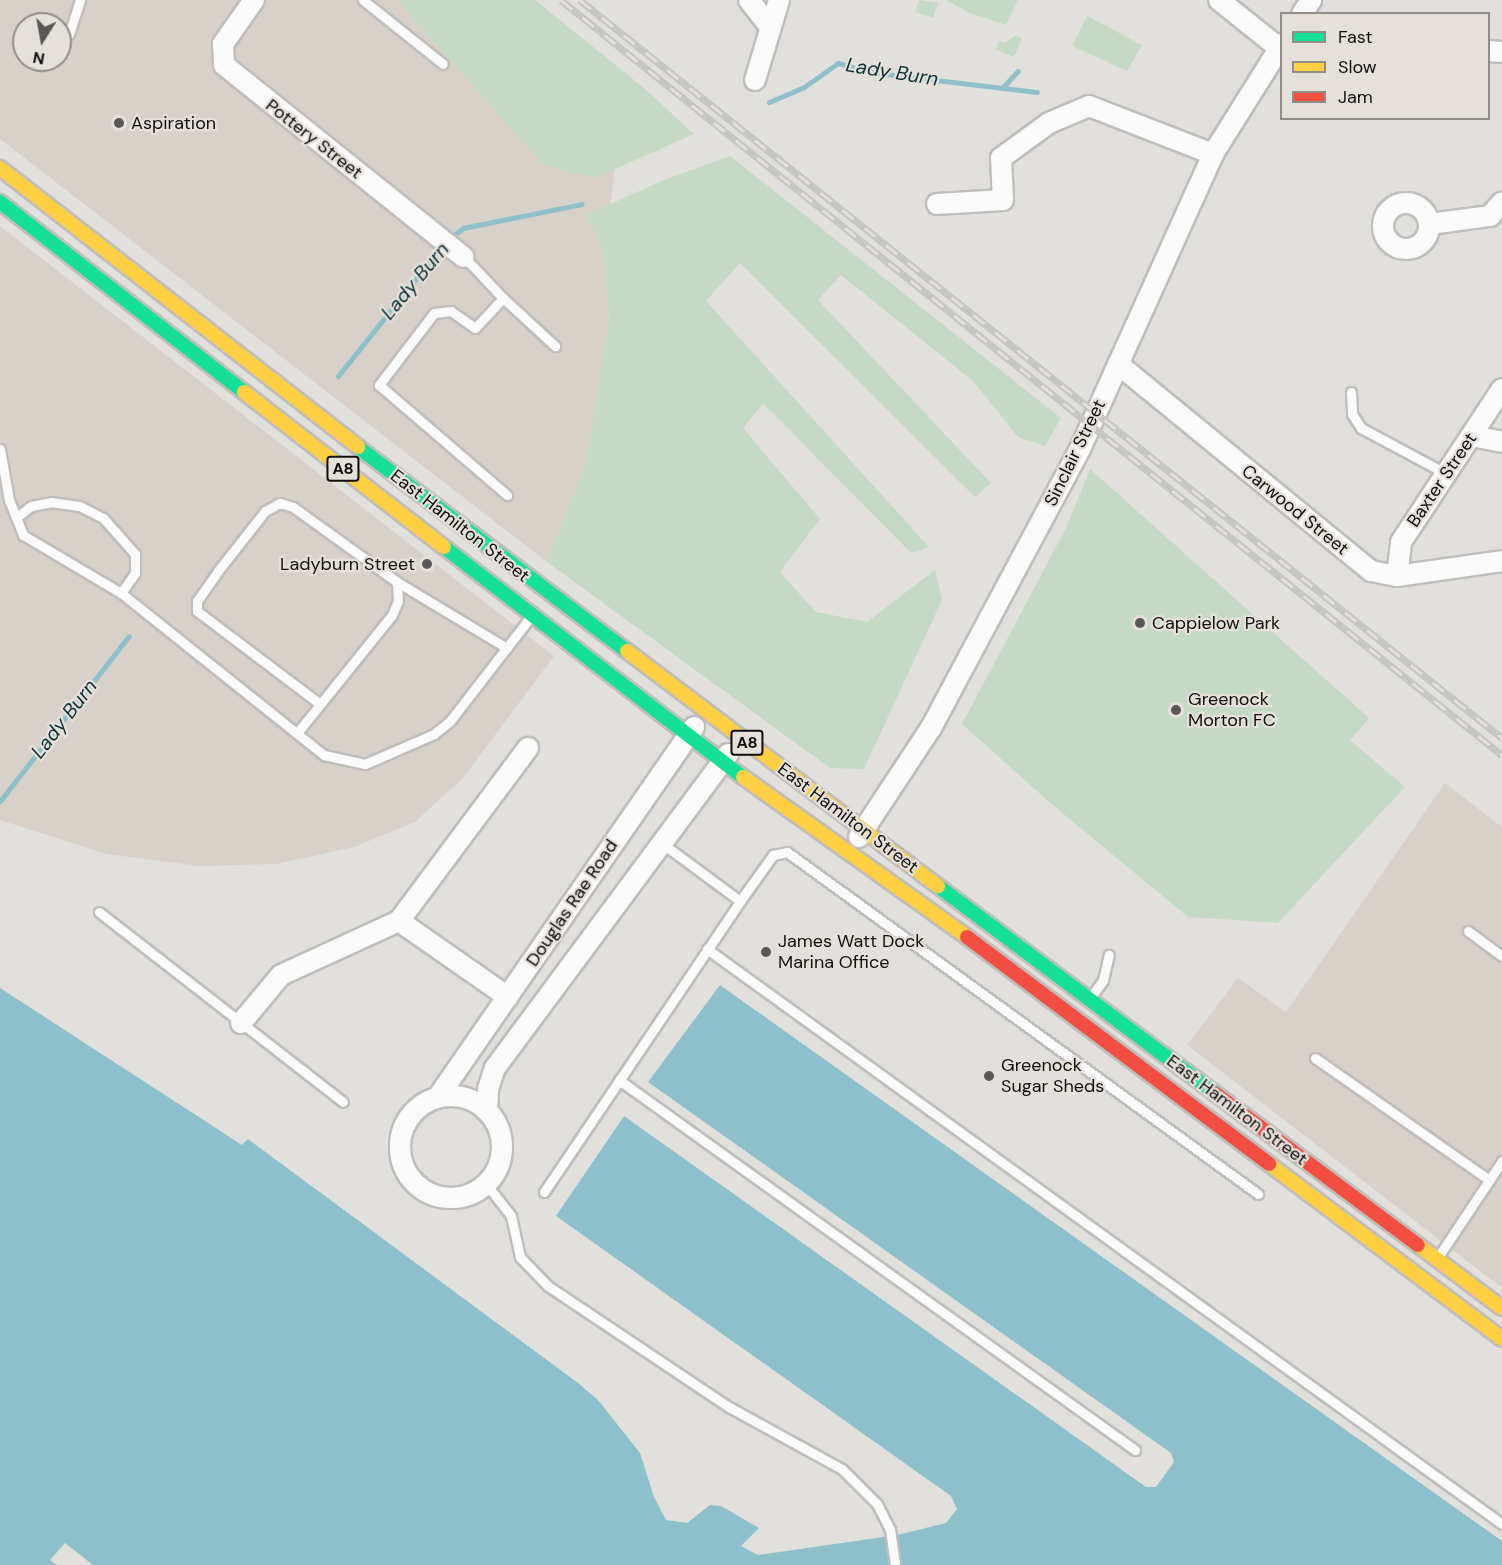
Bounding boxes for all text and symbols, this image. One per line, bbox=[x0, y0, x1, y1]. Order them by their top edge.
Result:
north arrow bbox=[12, 12, 72, 72]
legend bbox=[1280, 12, 1490, 120]
text: Fast bbox=[1338, 25, 1373, 49]
text: N bbox=[31, 47, 47, 70]
water label: Lady Burn bbox=[844, 53, 940, 91]
text: Slow bbox=[1338, 55, 1377, 79]
text: Jam bbox=[1338, 85, 1373, 109]
street label: Pottery Street bbox=[261, 95, 367, 183]
place label: Aspiration bbox=[131, 112, 216, 134]
marker: Aspiration bbox=[112, 116, 126, 130]
water label: Lady Burn bbox=[376, 238, 454, 324]
street label: Sinclair Street bbox=[1040, 396, 1110, 510]
street label: Baxter Street bbox=[1403, 429, 1481, 531]
road number: A8 bbox=[325, 456, 361, 482]
street label: Carwood Street bbox=[1237, 460, 1353, 560]
street label: East Hamilton Street bbox=[386, 465, 534, 587]
place label: Ladyburn Street bbox=[280, 553, 415, 575]
marker: Ladyburn Street bbox=[420, 557, 434, 571]
place label: Cappielow Park bbox=[1152, 612, 1280, 634]
marker: Cappielow Park bbox=[1133, 616, 1147, 630]
water label: Lady Burn bbox=[26, 675, 102, 763]
place label: Greenock Morton FC bbox=[1188, 689, 1276, 732]
marker: Greenock Morton FC bbox=[1169, 703, 1183, 717]
road number: A8 bbox=[729, 730, 765, 756]
street label: East Hamilton Street bbox=[773, 758, 923, 878]
street label: Douglas Rae Road bbox=[522, 836, 622, 970]
place label: James Watt Dock Marina Office bbox=[778, 931, 924, 974]
marker: James Watt Dock Marina Office bbox=[759, 945, 773, 959]
street label: East Hamilton Street bbox=[1162, 1050, 1312, 1170]
place label: Greenock Sugar Sheds bbox=[1001, 1055, 1104, 1098]
marker: Greenock Sugar Sheds bbox=[982, 1069, 996, 1083]

